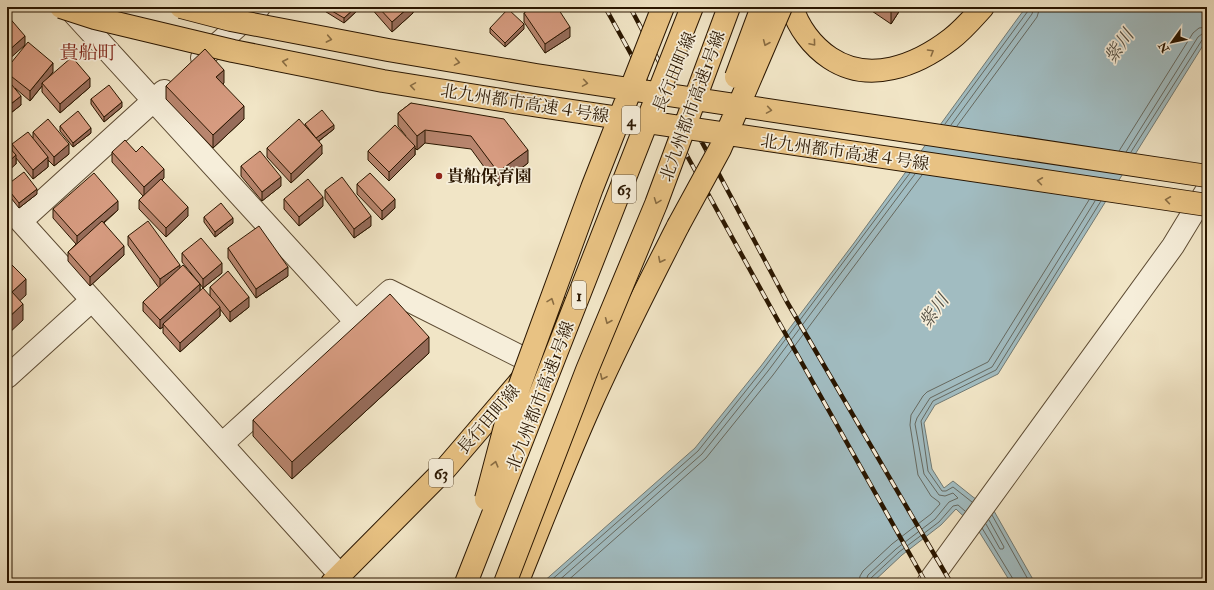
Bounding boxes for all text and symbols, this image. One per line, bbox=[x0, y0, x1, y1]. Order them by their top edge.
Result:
north arrow bbox=[1152, 22, 1192, 62]
water label: 紫川 bbox=[1100, 23, 1140, 68]
street label: 北九州都市高速1号線 bbox=[655, 28, 730, 185]
street label: 長行田町線 bbox=[648, 29, 701, 115]
one-way arrow bbox=[326, 34, 332, 42]
one-way arrow bbox=[763, 38, 771, 46]
one-way arrow bbox=[809, 38, 816, 46]
text: N bbox=[1155, 39, 1173, 56]
district label: 貴船町 bbox=[59, 41, 117, 65]
one-way arrow bbox=[927, 50, 934, 57]
one-way arrow bbox=[454, 57, 460, 66]
one-way arrow bbox=[282, 58, 288, 66]
one-way arrow bbox=[582, 78, 588, 87]
street label: 北九州都市高速４号線 bbox=[439, 80, 611, 127]
one-way arrow bbox=[410, 82, 416, 91]
one-way arrow bbox=[766, 105, 772, 114]
road number: 4 bbox=[622, 106, 640, 134]
street label: 北九州都市高速４号線 bbox=[759, 130, 931, 175]
place label: 貴船保育園 bbox=[447, 166, 532, 187]
marker: 貴船保育園 bbox=[434, 171, 444, 181]
road number: 63 bbox=[612, 175, 636, 203]
one-way arrow bbox=[1037, 177, 1043, 186]
one-way arrow bbox=[1165, 196, 1171, 205]
one-way arrow bbox=[654, 198, 662, 205]
one-way arrow bbox=[658, 256, 665, 264]
road number: 1 bbox=[572, 281, 586, 309]
water label: 紫川 bbox=[915, 288, 955, 333]
one-way arrow bbox=[546, 298, 554, 305]
street label: 北九州都市高速1号線 bbox=[502, 318, 579, 474]
one-way arrow bbox=[604, 318, 612, 325]
one-way arrow bbox=[600, 373, 608, 380]
street label: 長行田町線 bbox=[453, 380, 524, 458]
road number: 63 bbox=[429, 459, 453, 487]
one-way arrow bbox=[491, 461, 499, 467]

